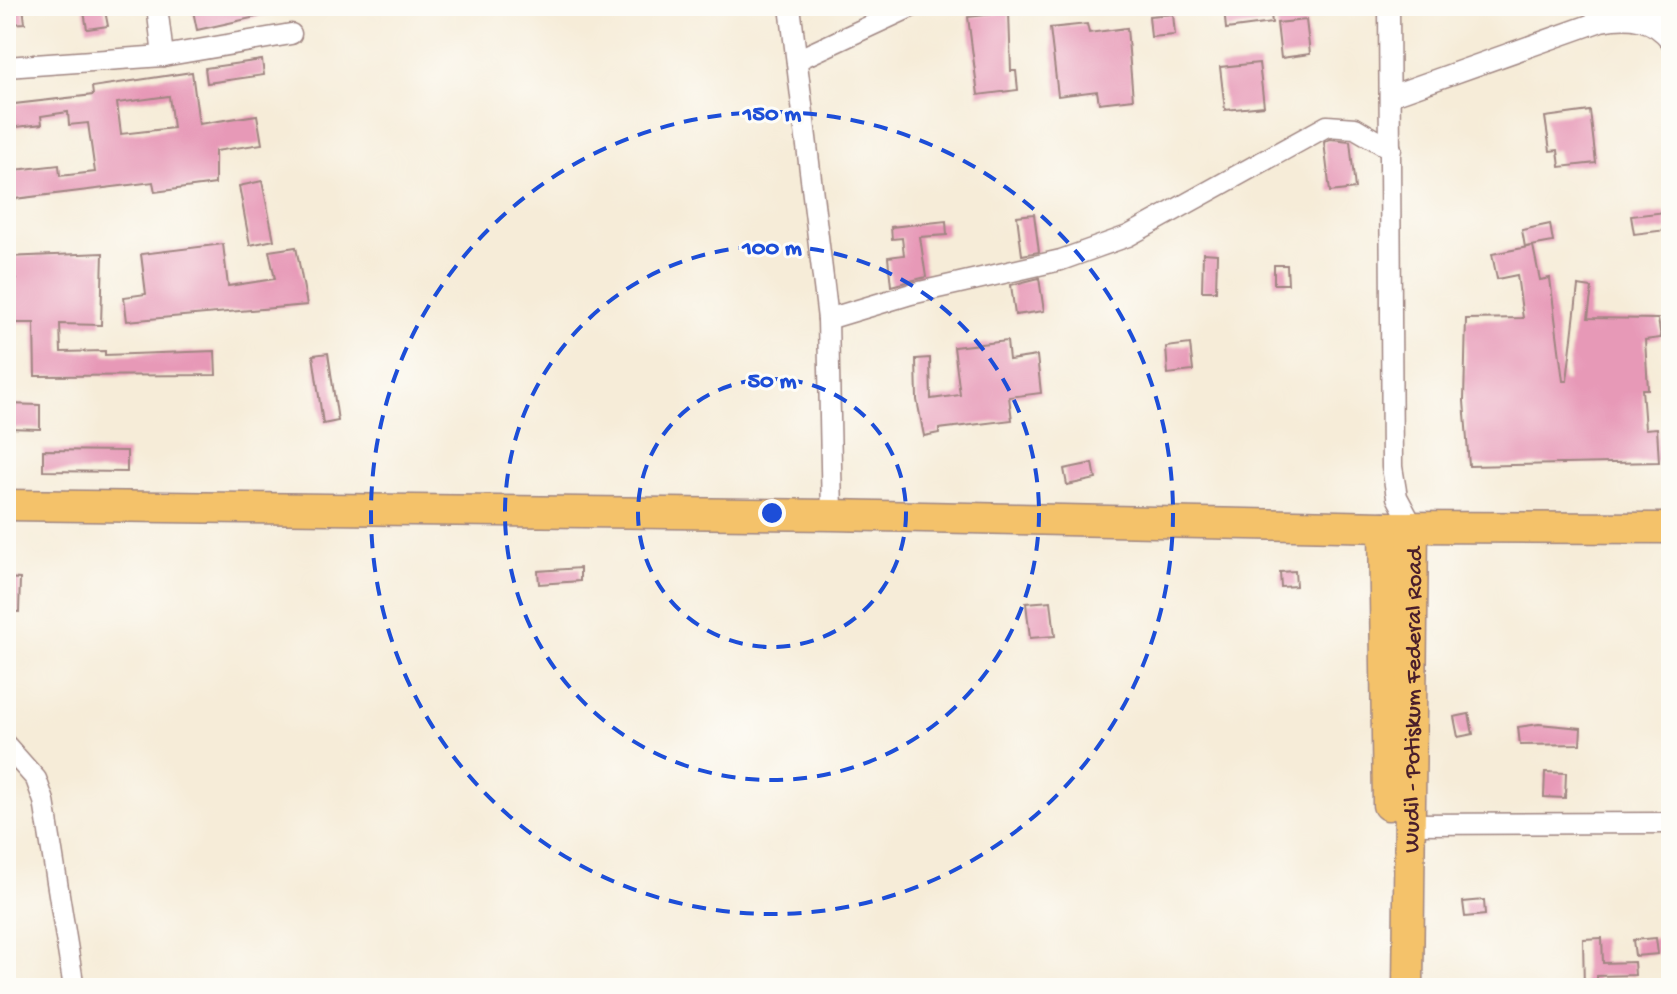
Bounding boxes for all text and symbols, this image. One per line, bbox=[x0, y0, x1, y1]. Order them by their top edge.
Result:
text: 150 m bbox=[742, 101, 801, 130]
text: 100 m bbox=[741, 235, 802, 264]
text: 50 m bbox=[748, 368, 796, 397]
centre of rings bbox=[758, 499, 786, 527]
street label: Wudil - Potiskum Federal Road bbox=[1398, 545, 1431, 853]

